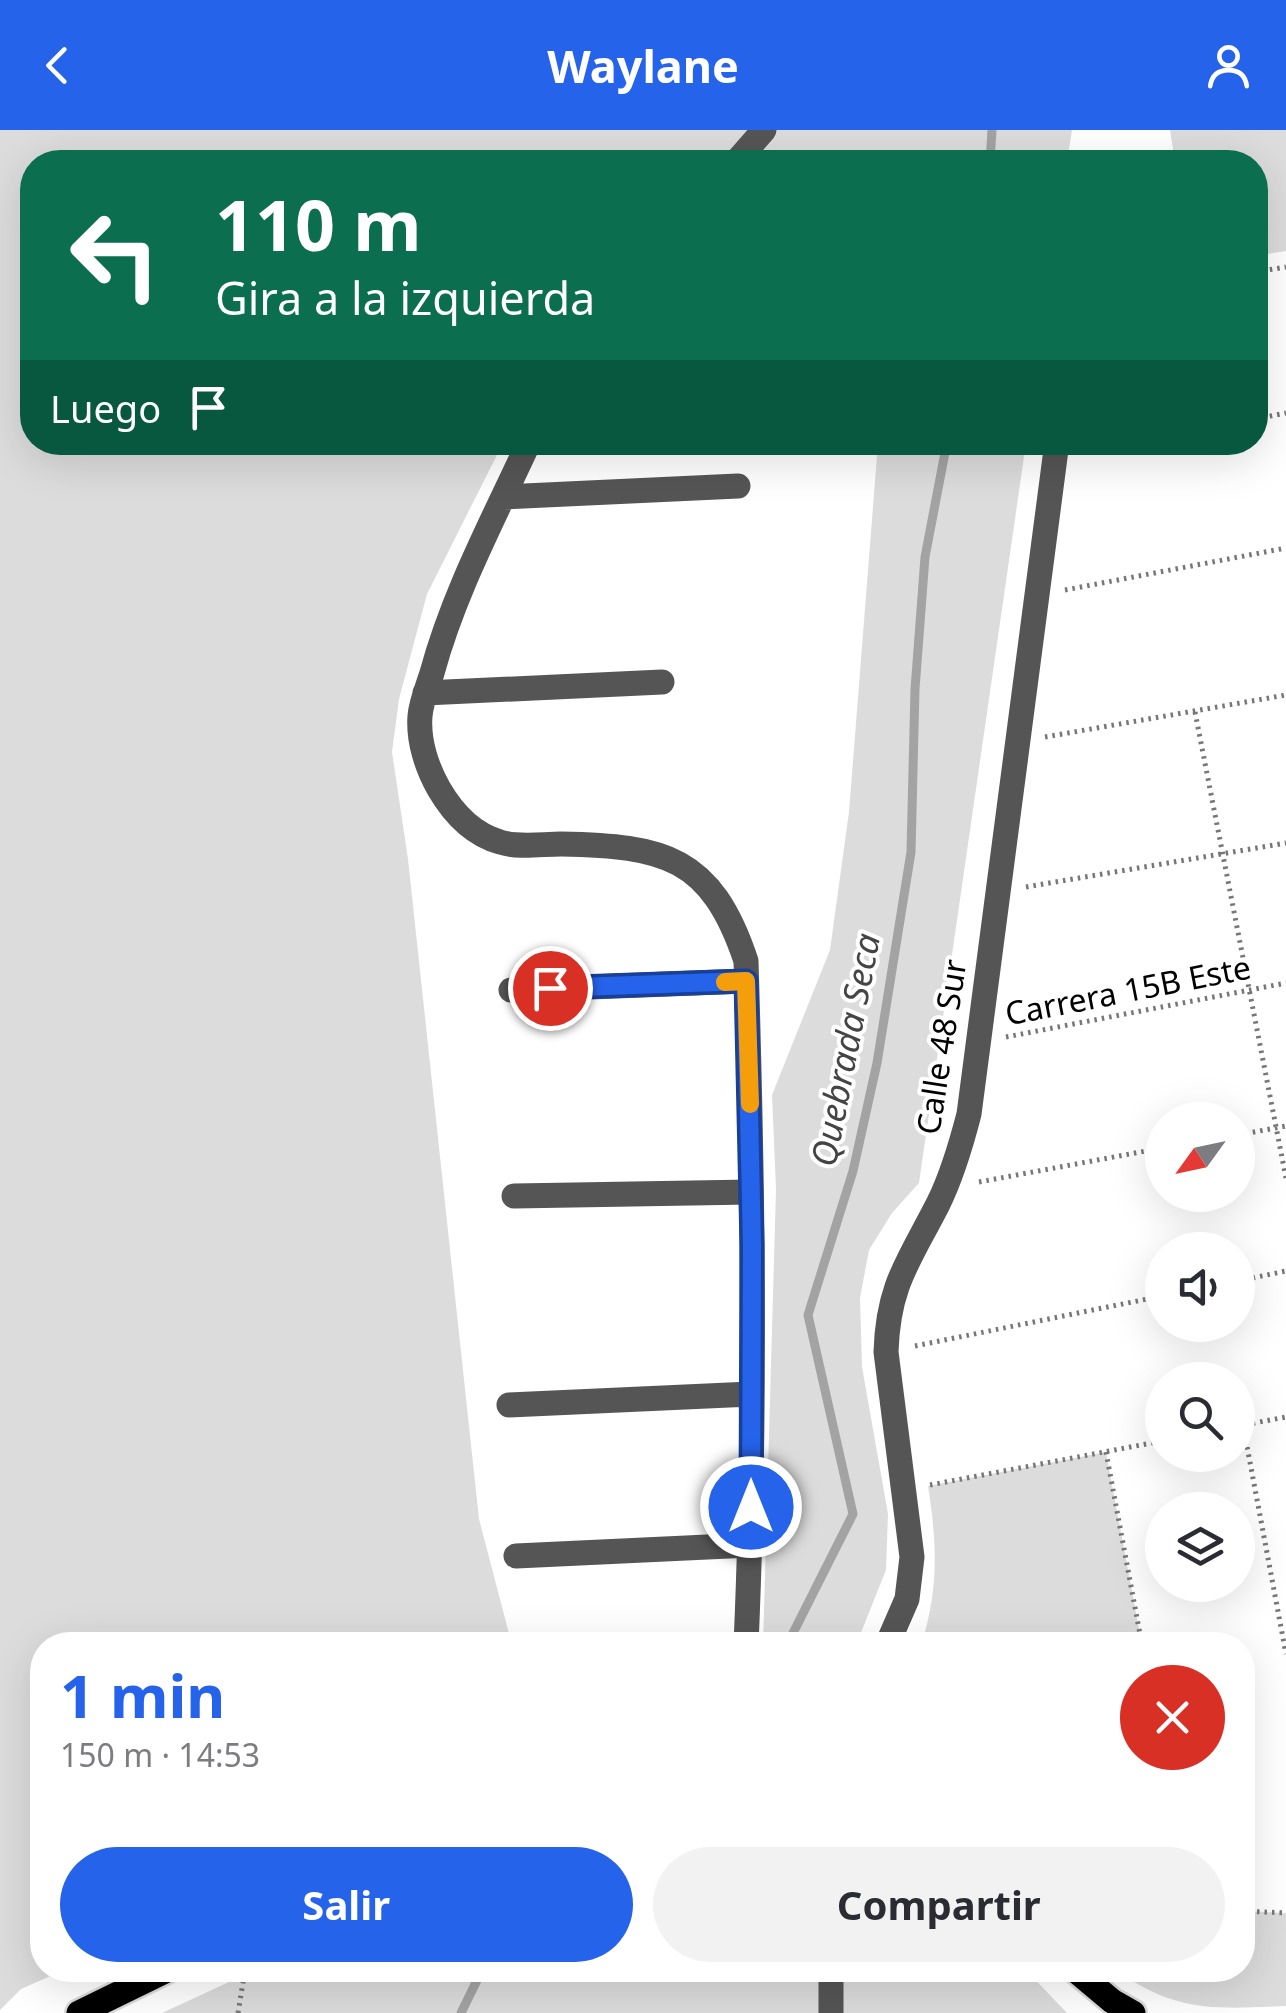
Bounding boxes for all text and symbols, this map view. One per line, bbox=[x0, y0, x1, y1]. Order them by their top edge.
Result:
text: Waylane bbox=[547, 35, 739, 96]
icon: back bbox=[30, 38, 85, 93]
icon: person bbox=[1201, 38, 1256, 93]
text: 110 m bbox=[215, 176, 422, 272]
icon: left bbox=[50, 190, 180, 320]
text: Gira a la izquierda bbox=[215, 267, 595, 328]
icon: arrive bbox=[181, 380, 236, 435]
text: Luego bbox=[50, 382, 161, 434]
water label: Quebrada Seca bbox=[799, 929, 890, 1170]
street label: Carrera 15B Este bbox=[1001, 945, 1254, 1034]
pin bbox=[508, 946, 593, 1031]
street label: Calle 48 Sur bbox=[905, 956, 976, 1137]
icon: arrive bbox=[523, 961, 578, 1016]
north arrow bbox=[1145, 1102, 1255, 1212]
map controls bbox=[1145, 1102, 1255, 1602]
button: sound bbox=[1145, 1232, 1255, 1342]
button: search bbox=[1145, 1362, 1255, 1472]
position arrow bbox=[699, 1455, 803, 1559]
button: layers bbox=[1145, 1492, 1255, 1602]
text: 1 min bbox=[60, 1654, 225, 1736]
button: close bbox=[1120, 1665, 1225, 1770]
text: 150 m · 14:53 bbox=[60, 1733, 260, 1776]
button: Salir bbox=[60, 1847, 633, 1962]
button: Compartir bbox=[653, 1847, 1225, 1962]

